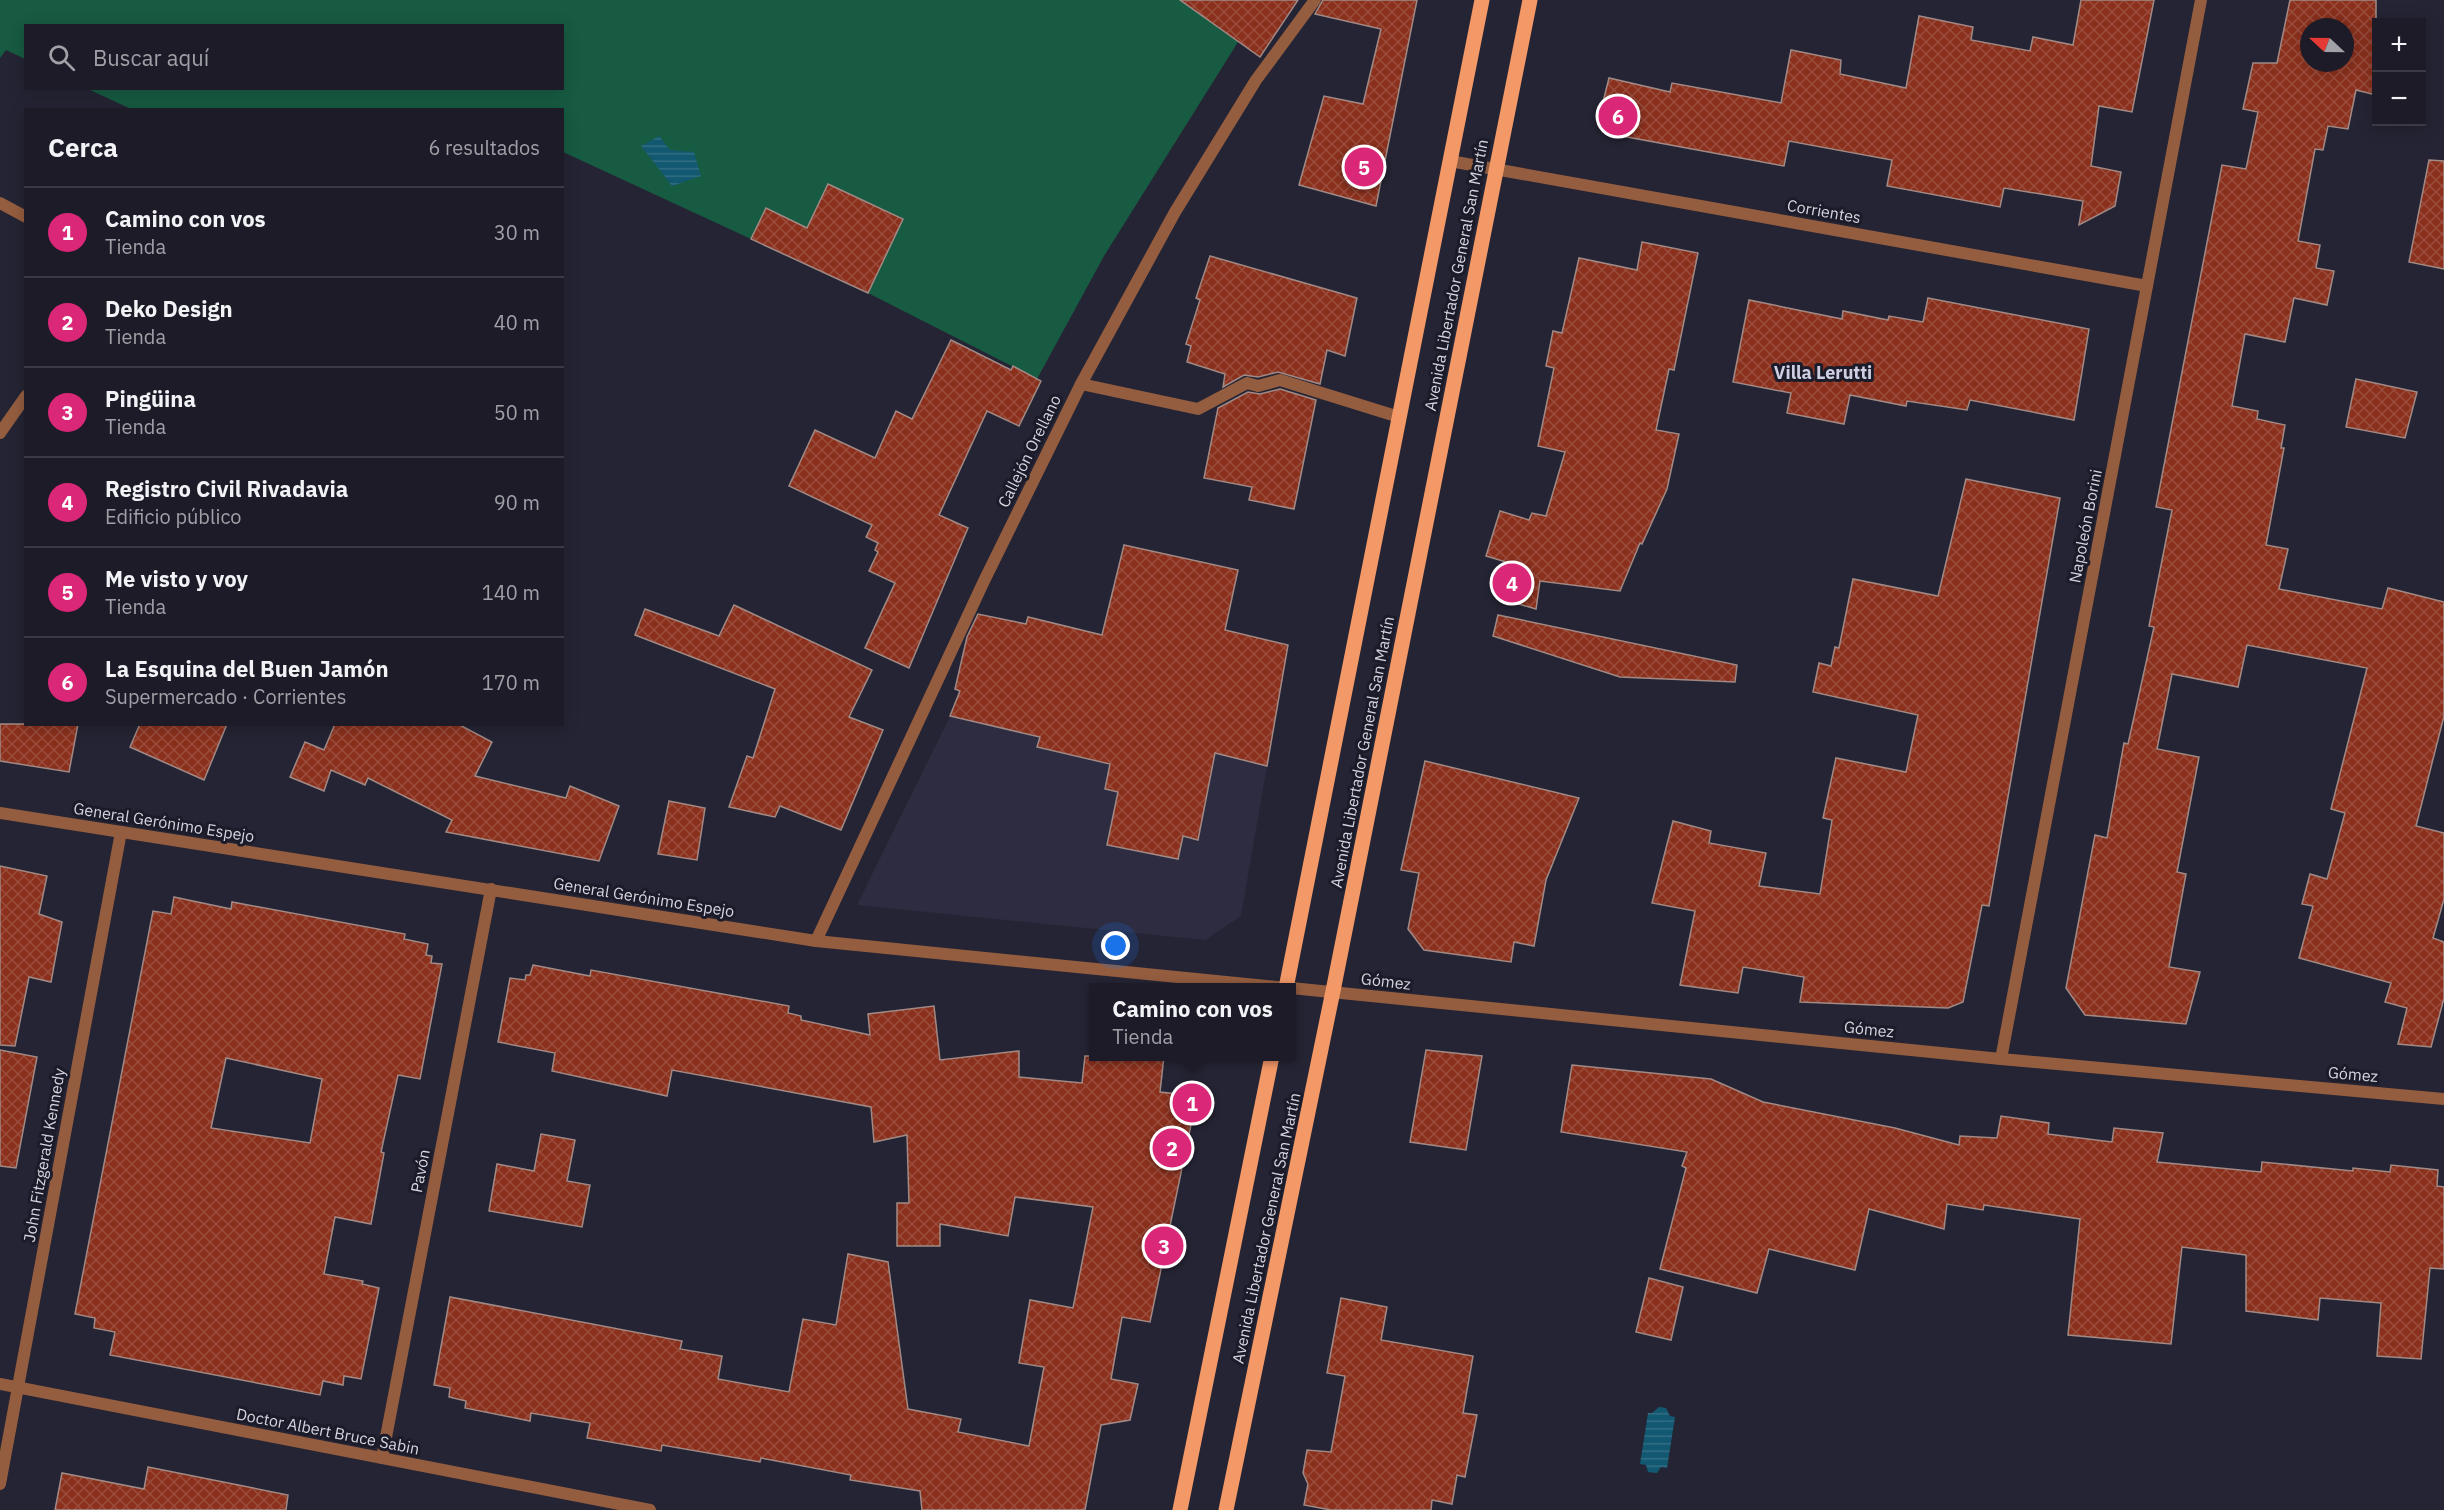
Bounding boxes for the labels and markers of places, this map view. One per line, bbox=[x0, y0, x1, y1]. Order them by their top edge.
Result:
pin: 6 bbox=[1598, 94, 1638, 138]
pin: 5 bbox=[1344, 144, 1384, 190]
pin: 4 bbox=[1492, 560, 1532, 606]
pin: 1 bbox=[1172, 1080, 1212, 1126]
pin: 2 bbox=[1152, 1126, 1192, 1170]
pin: 3 bbox=[1144, 1224, 1184, 1268]

